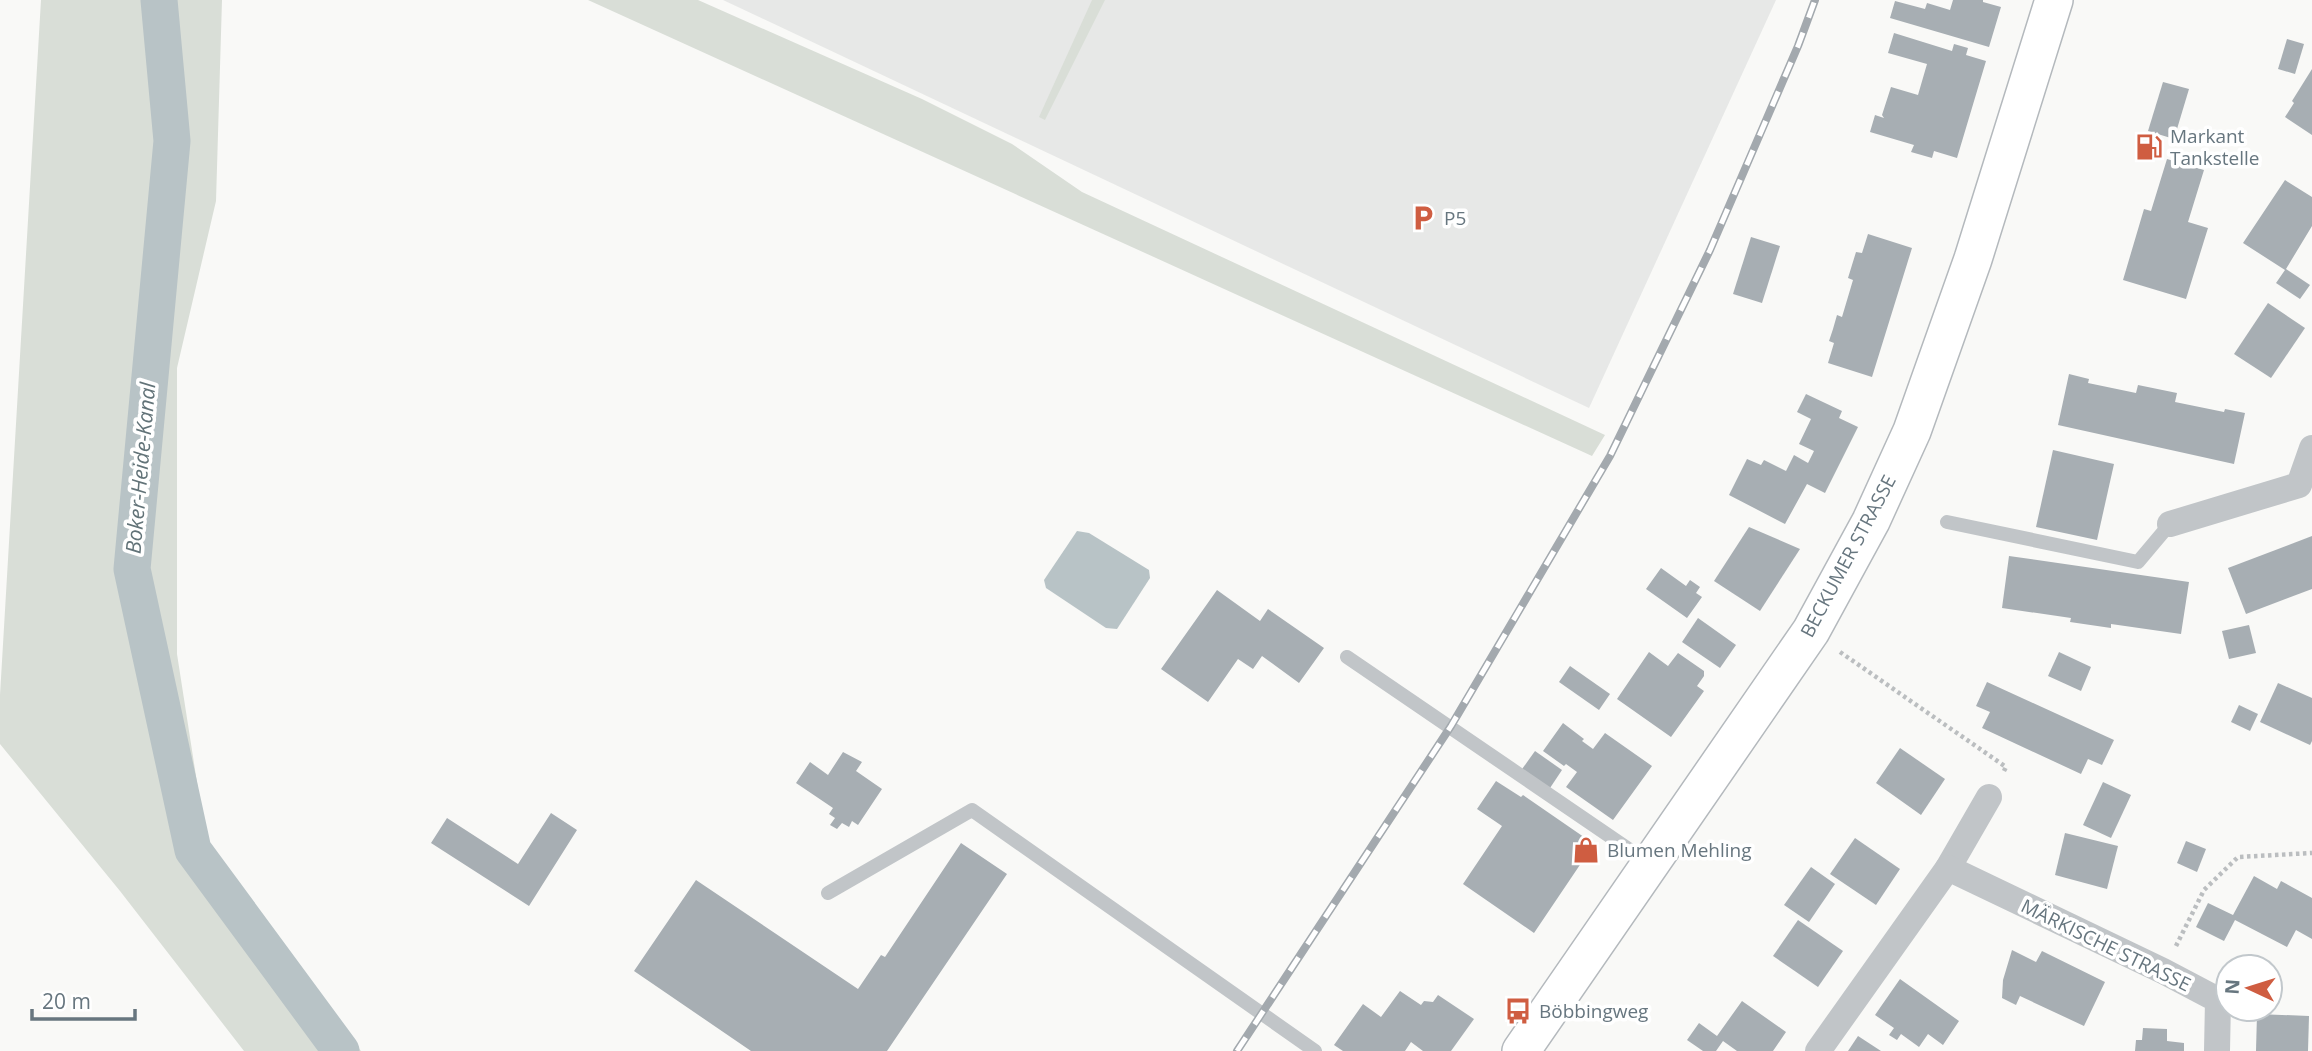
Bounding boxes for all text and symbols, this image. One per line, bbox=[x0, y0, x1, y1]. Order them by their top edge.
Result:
place label: Markant Tankstelle bbox=[2170, 123, 2259, 171]
fuel station icon: Markant Tankstelle bbox=[2134, 132, 2164, 162]
parking icon: P5 bbox=[1408, 203, 1438, 233]
place label: P5 bbox=[1444, 205, 1466, 231]
water label: Boker-Heide-Kanal bbox=[119, 380, 162, 555]
street label: BECKUMER STRASSE bbox=[1794, 470, 1902, 642]
shop icon: Blumen Mehling bbox=[1571, 835, 1601, 865]
place label: Blumen Mehling bbox=[1607, 837, 1752, 863]
street label: MÄRKISCHE STRASSE bbox=[2017, 893, 2195, 997]
north arrow bbox=[2214, 953, 2284, 1023]
scale bar bbox=[32, 978, 135, 1022]
text: N bbox=[2219, 978, 2246, 995]
text: 20 m bbox=[42, 987, 91, 1015]
bus stop icon: Böbbingweg bbox=[1503, 996, 1533, 1026]
place label: Böbbingweg bbox=[1539, 998, 1648, 1024]

